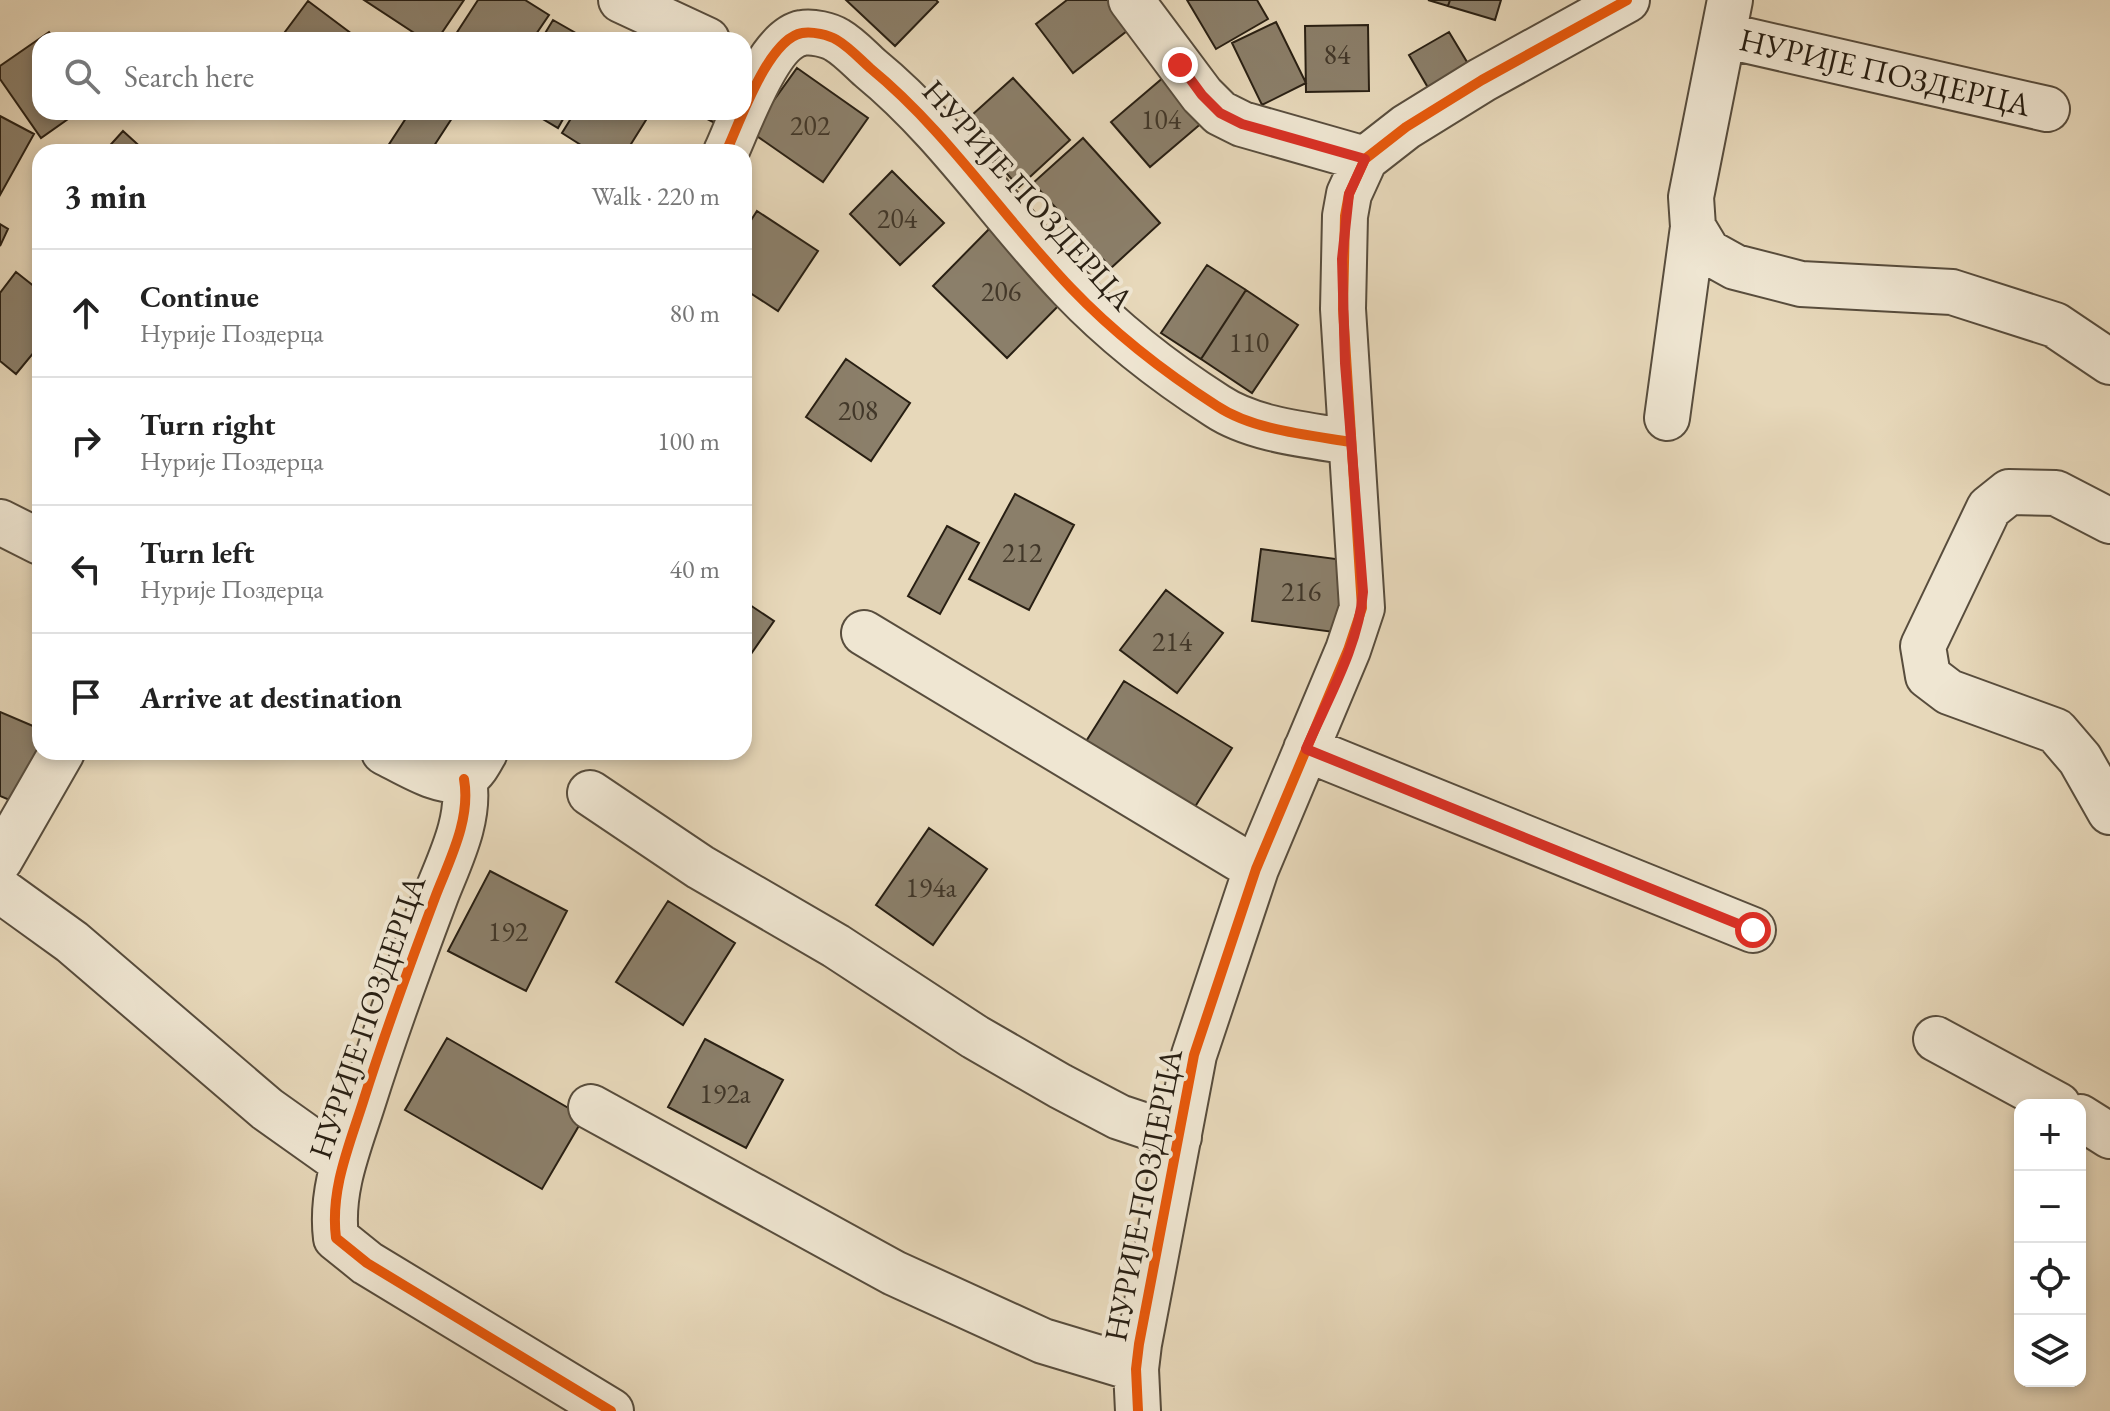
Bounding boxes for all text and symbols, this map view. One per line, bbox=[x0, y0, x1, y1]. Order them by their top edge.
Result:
street label: НУРИЈЕ ПОЗДЕРЦА bbox=[1736, 18, 2035, 126]
search box bbox=[32, 32, 752, 120]
house number: 84 bbox=[1324, 36, 1351, 72]
route end bbox=[1162, 47, 1198, 83]
icon: search bbox=[60, 54, 104, 98]
text: Search here bbox=[124, 57, 254, 96]
street label: НУРИЈЕ ПОЗДЕРЦА bbox=[913, 71, 1144, 320]
house number: 104 bbox=[1141, 101, 1182, 137]
house number: 202 bbox=[790, 107, 831, 143]
text: 3 min bbox=[64, 174, 147, 218]
text: Walk · 220 m bbox=[592, 179, 720, 213]
house number: 204 bbox=[877, 200, 918, 236]
house number: 206 bbox=[981, 273, 1021, 309]
text: Continue bbox=[140, 277, 259, 316]
icon: ahead bbox=[64, 291, 108, 335]
text: 80 m bbox=[670, 296, 720, 330]
text: Нурије Поздерца bbox=[140, 316, 324, 350]
house number: 110 bbox=[1229, 324, 1269, 360]
house number: 208 bbox=[838, 392, 878, 428]
text: Turn right bbox=[140, 405, 276, 444]
icon: right bbox=[64, 419, 108, 463]
text: 100 m bbox=[657, 424, 720, 458]
text: Нурије Поздерца bbox=[140, 444, 324, 478]
text: Turn left bbox=[140, 533, 254, 572]
house number: 212 bbox=[1002, 534, 1043, 570]
icon: left bbox=[64, 547, 108, 591]
text: 40 m bbox=[670, 552, 720, 586]
text: Нурије Поздерца bbox=[140, 572, 324, 606]
house number: 216 bbox=[1281, 573, 1321, 609]
house number: 214 bbox=[1152, 623, 1193, 659]
icon: arrive bbox=[64, 675, 108, 719]
text: Arrive at destination bbox=[140, 678, 402, 717]
street label: НУРИЈЕ ПОЗДЕРЦА bbox=[299, 869, 435, 1164]
house number: 194a bbox=[905, 869, 958, 905]
route start bbox=[1735, 912, 1771, 948]
house number: 192 bbox=[488, 913, 529, 949]
street label: НУРИЈЕ ПОЗДЕРЦА bbox=[1094, 1044, 1192, 1345]
house number: 192a bbox=[699, 1075, 752, 1111]
map controls bbox=[2014, 1099, 2086, 1387]
button: + bbox=[2014, 1099, 2086, 1171]
button: − bbox=[2014, 1171, 2086, 1243]
button: locate bbox=[2014, 1243, 2086, 1315]
button: layers bbox=[2014, 1315, 2086, 1387]

